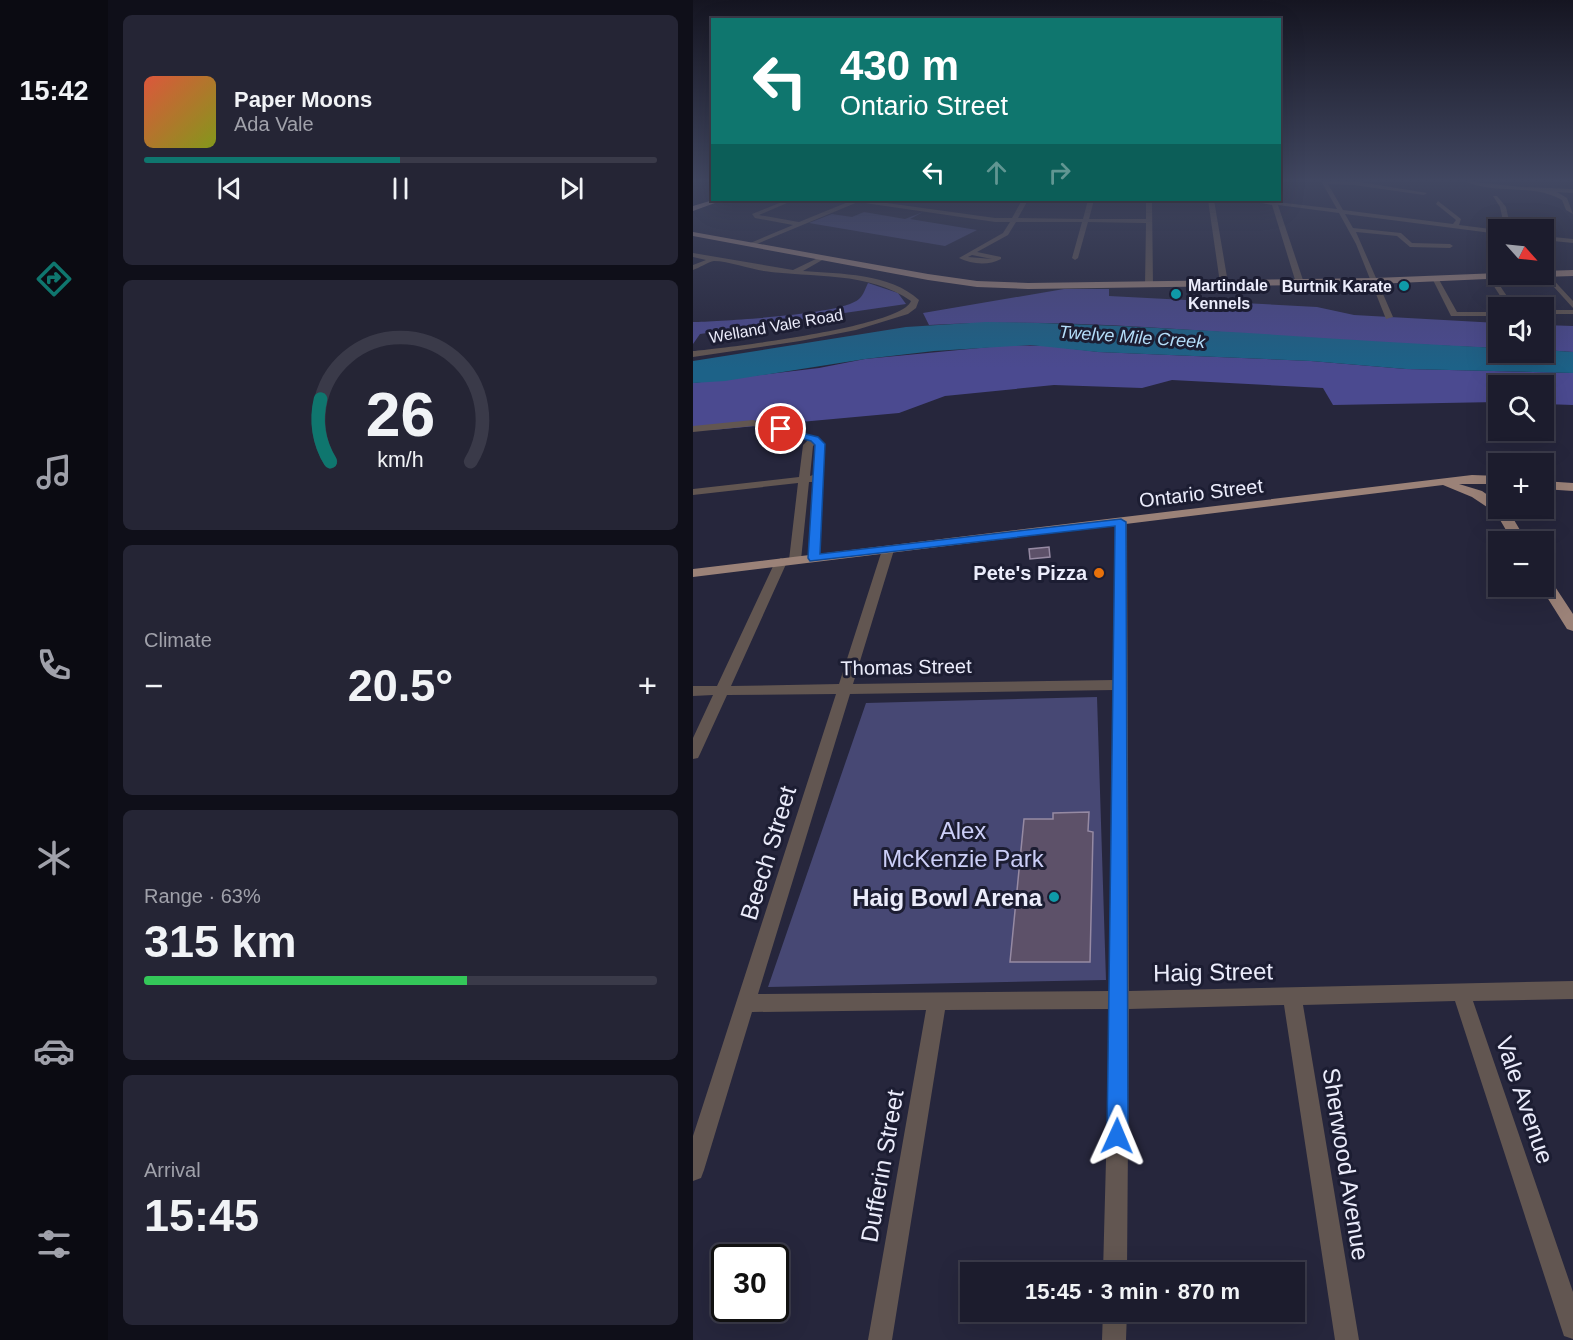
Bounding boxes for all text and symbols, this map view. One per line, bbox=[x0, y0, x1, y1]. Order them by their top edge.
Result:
icon: left bbox=[741, 42, 819, 120]
text: 430 m bbox=[840, 42, 959, 89]
text: 15:42 bbox=[19, 76, 89, 106]
text: Paper Moons bbox=[234, 87, 372, 112]
text: Ontario Street bbox=[840, 91, 1008, 121]
text: Ada Vale bbox=[234, 113, 314, 135]
icon: left bbox=[917, 156, 950, 189]
icon: ahead bbox=[980, 156, 1013, 189]
icon: right bbox=[1043, 156, 1076, 189]
icon: previous bbox=[213, 172, 246, 205]
icon: pause bbox=[384, 172, 417, 205]
icon: next bbox=[555, 172, 588, 205]
north arrow bbox=[1488, 219, 1554, 285]
map controls bbox=[1488, 219, 1554, 597]
icon: directions bbox=[33, 258, 75, 300]
place label: Martindale Kennels bbox=[1188, 277, 1268, 312]
place label: Burtnik Karate bbox=[1282, 278, 1392, 295]
marker: Burtnik Karate bbox=[1397, 279, 1411, 293]
marker: Martindale Kennels bbox=[1169, 287, 1183, 301]
button: sound bbox=[1488, 297, 1554, 363]
street label: Welland Vale Road bbox=[708, 306, 844, 346]
water label: Twelve Mile Creek bbox=[1058, 322, 1207, 352]
button: search bbox=[1488, 375, 1554, 441]
text: 26 bbox=[366, 380, 435, 449]
pin bbox=[755, 403, 806, 454]
icon: arrive bbox=[764, 412, 797, 445]
text: km/h bbox=[377, 448, 424, 472]
icon: music bbox=[33, 451, 75, 493]
button: + bbox=[1488, 453, 1554, 519]
street label: Ontario Street bbox=[1138, 474, 1265, 512]
button: − bbox=[1488, 531, 1554, 597]
place label: Pete's Pizza bbox=[973, 562, 1088, 584]
marker: Pete's Pizza bbox=[1092, 566, 1106, 580]
text: Climate bbox=[144, 629, 212, 651]
icon: phone bbox=[33, 644, 75, 686]
street label: Thomas Street bbox=[840, 655, 972, 679]
text: 20.5° bbox=[348, 660, 453, 711]
text: − bbox=[144, 667, 163, 704]
text: + bbox=[638, 667, 657, 704]
street label: Beech Street bbox=[735, 782, 801, 923]
park label: Alex McKenzie Park bbox=[882, 817, 1045, 872]
icon: climate bbox=[33, 837, 75, 879]
place label: Haig Bowl Arena bbox=[852, 884, 1043, 911]
text: Range · 63% bbox=[144, 885, 261, 907]
marker: Haig Bowl Arena bbox=[1047, 890, 1061, 904]
text: 315 km bbox=[144, 916, 297, 967]
street label: Haig Street bbox=[1153, 957, 1274, 987]
icon: car bbox=[33, 1030, 75, 1072]
street label: Vale Avenue bbox=[1491, 1033, 1559, 1167]
street label: Sherwood Avenue bbox=[1317, 1066, 1375, 1262]
street label: Dufferin Street bbox=[855, 1087, 909, 1244]
position arrow bbox=[1085, 1104, 1149, 1168]
text: Arrival bbox=[144, 1159, 201, 1181]
text: 15:45 bbox=[144, 1190, 259, 1241]
icon: filters bbox=[33, 1223, 75, 1265]
speed limit sign: 30 bbox=[711, 1244, 789, 1322]
text: 15:45 · 3 min · 870 m bbox=[1025, 1279, 1240, 1304]

